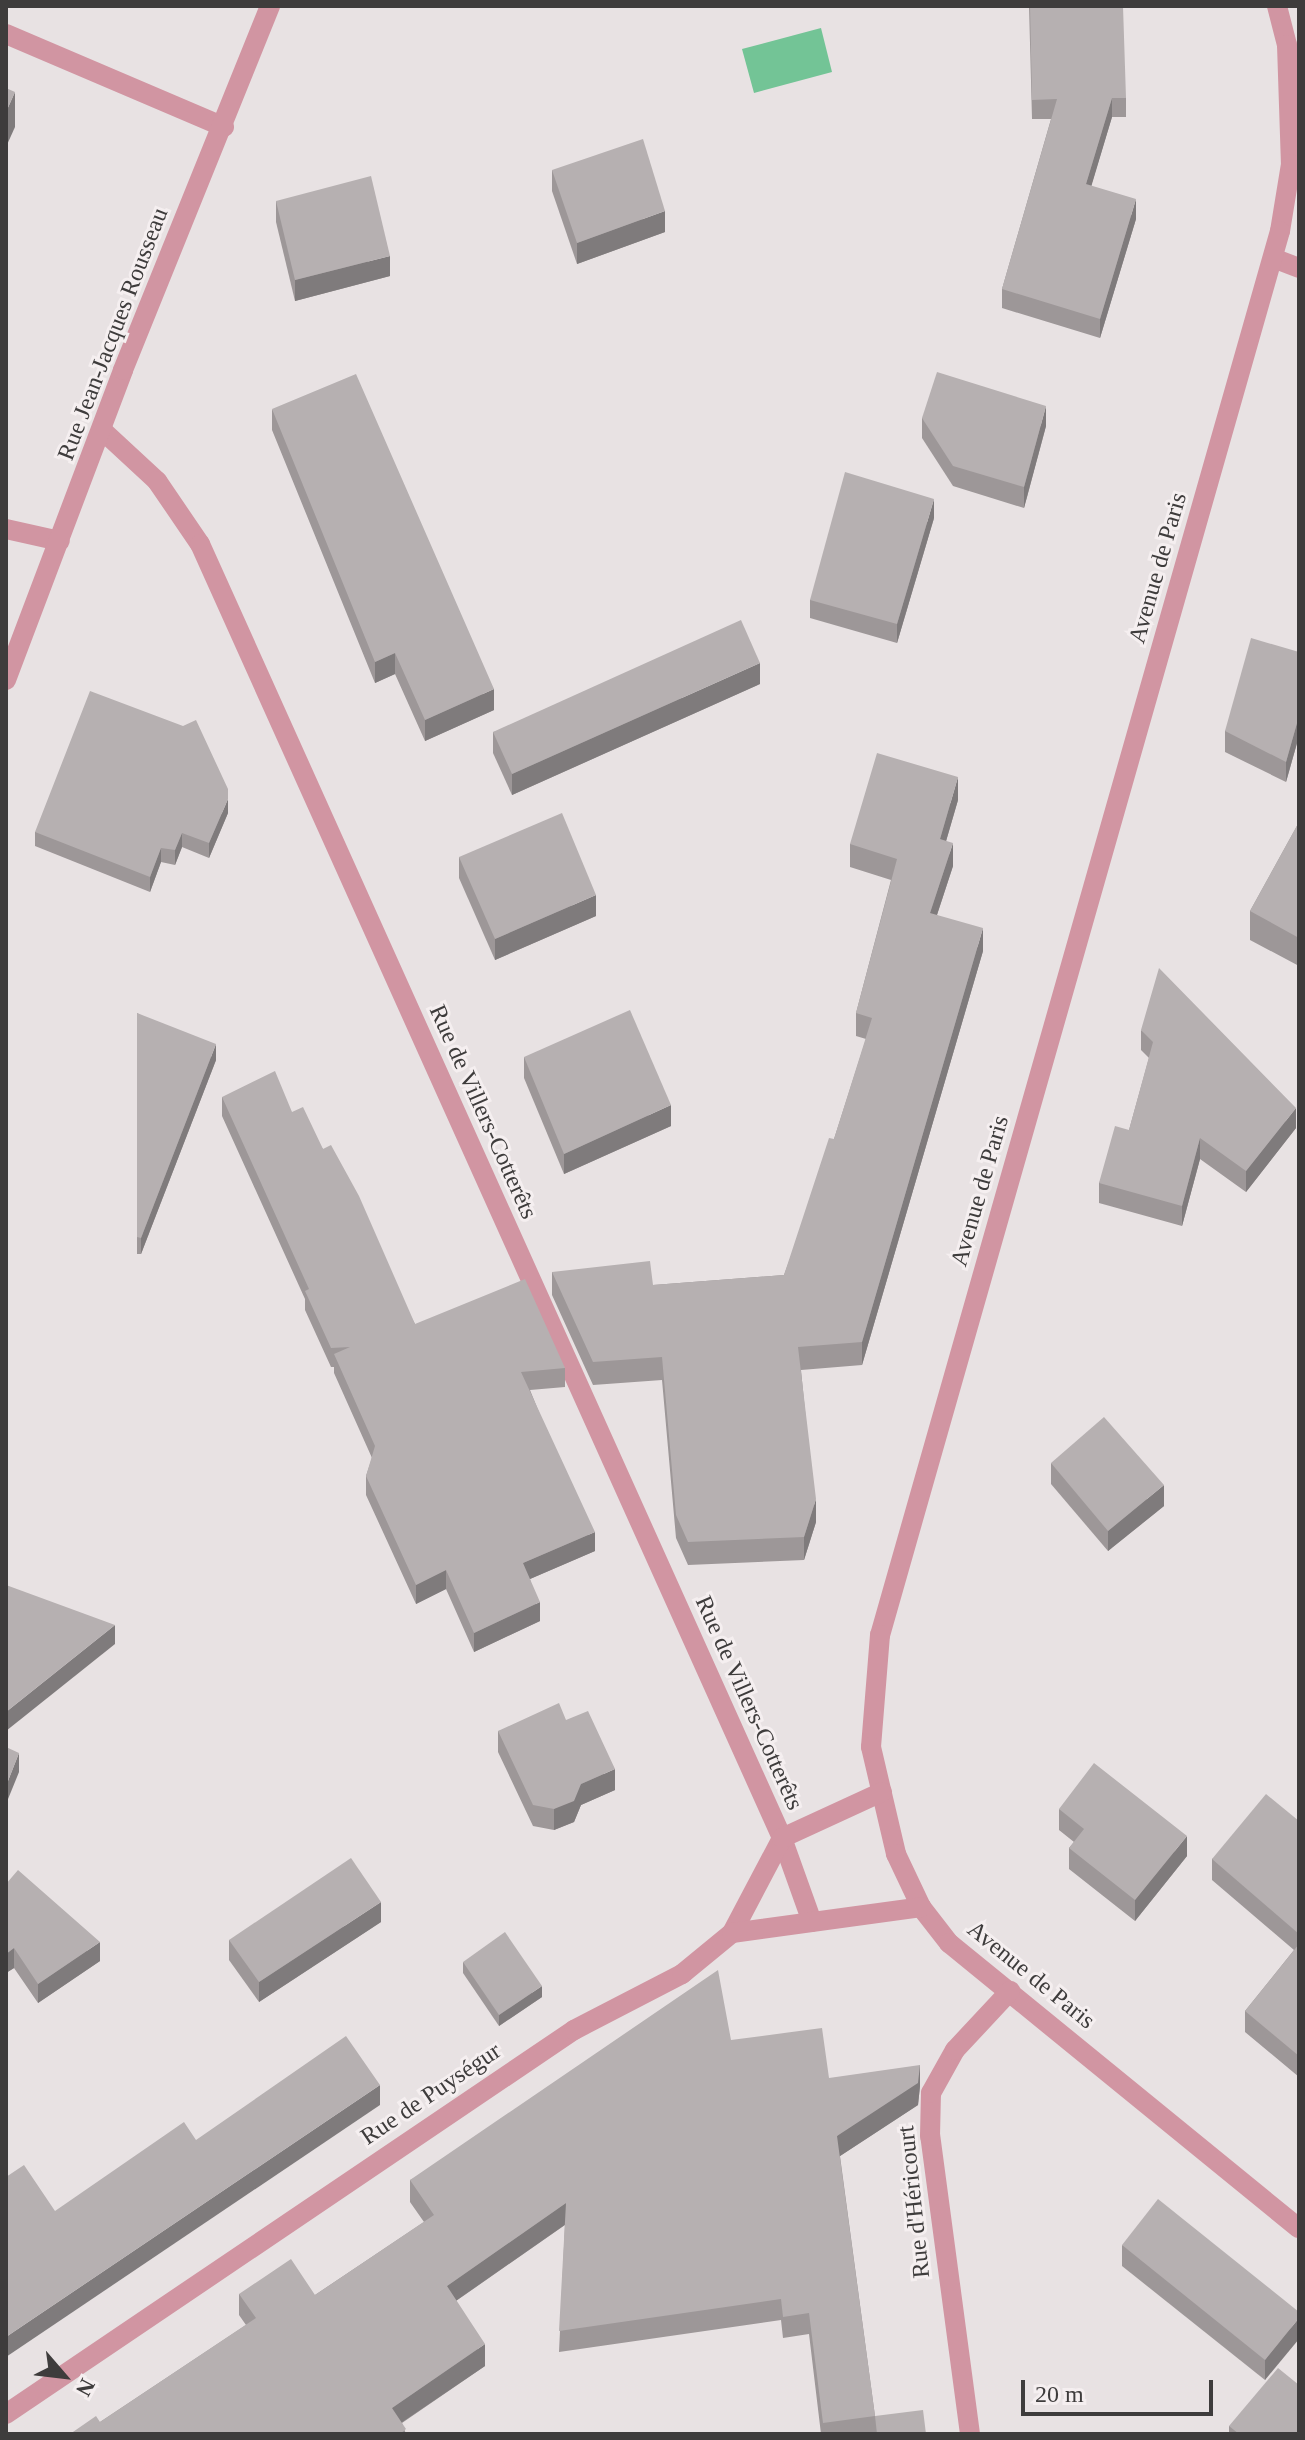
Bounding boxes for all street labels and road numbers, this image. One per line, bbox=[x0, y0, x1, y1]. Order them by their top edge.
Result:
street label: Rue Jean-Jacques Rousseau bbox=[52, 204, 174, 464]
street label: Avenue de Paris bbox=[1123, 489, 1193, 647]
street label: Rue de Villers-Cotterêts bbox=[423, 1000, 543, 1224]
street label: Avenue de Paris bbox=[945, 1112, 1015, 1270]
street label: Rue de Villers-Cotterêts bbox=[689, 1591, 809, 1815]
street label: Avenue de Paris bbox=[962, 1915, 1100, 2035]
street label: Rue de Puységur bbox=[356, 2037, 506, 2151]
street label: Rue d'Héricourt bbox=[892, 2124, 936, 2280]

